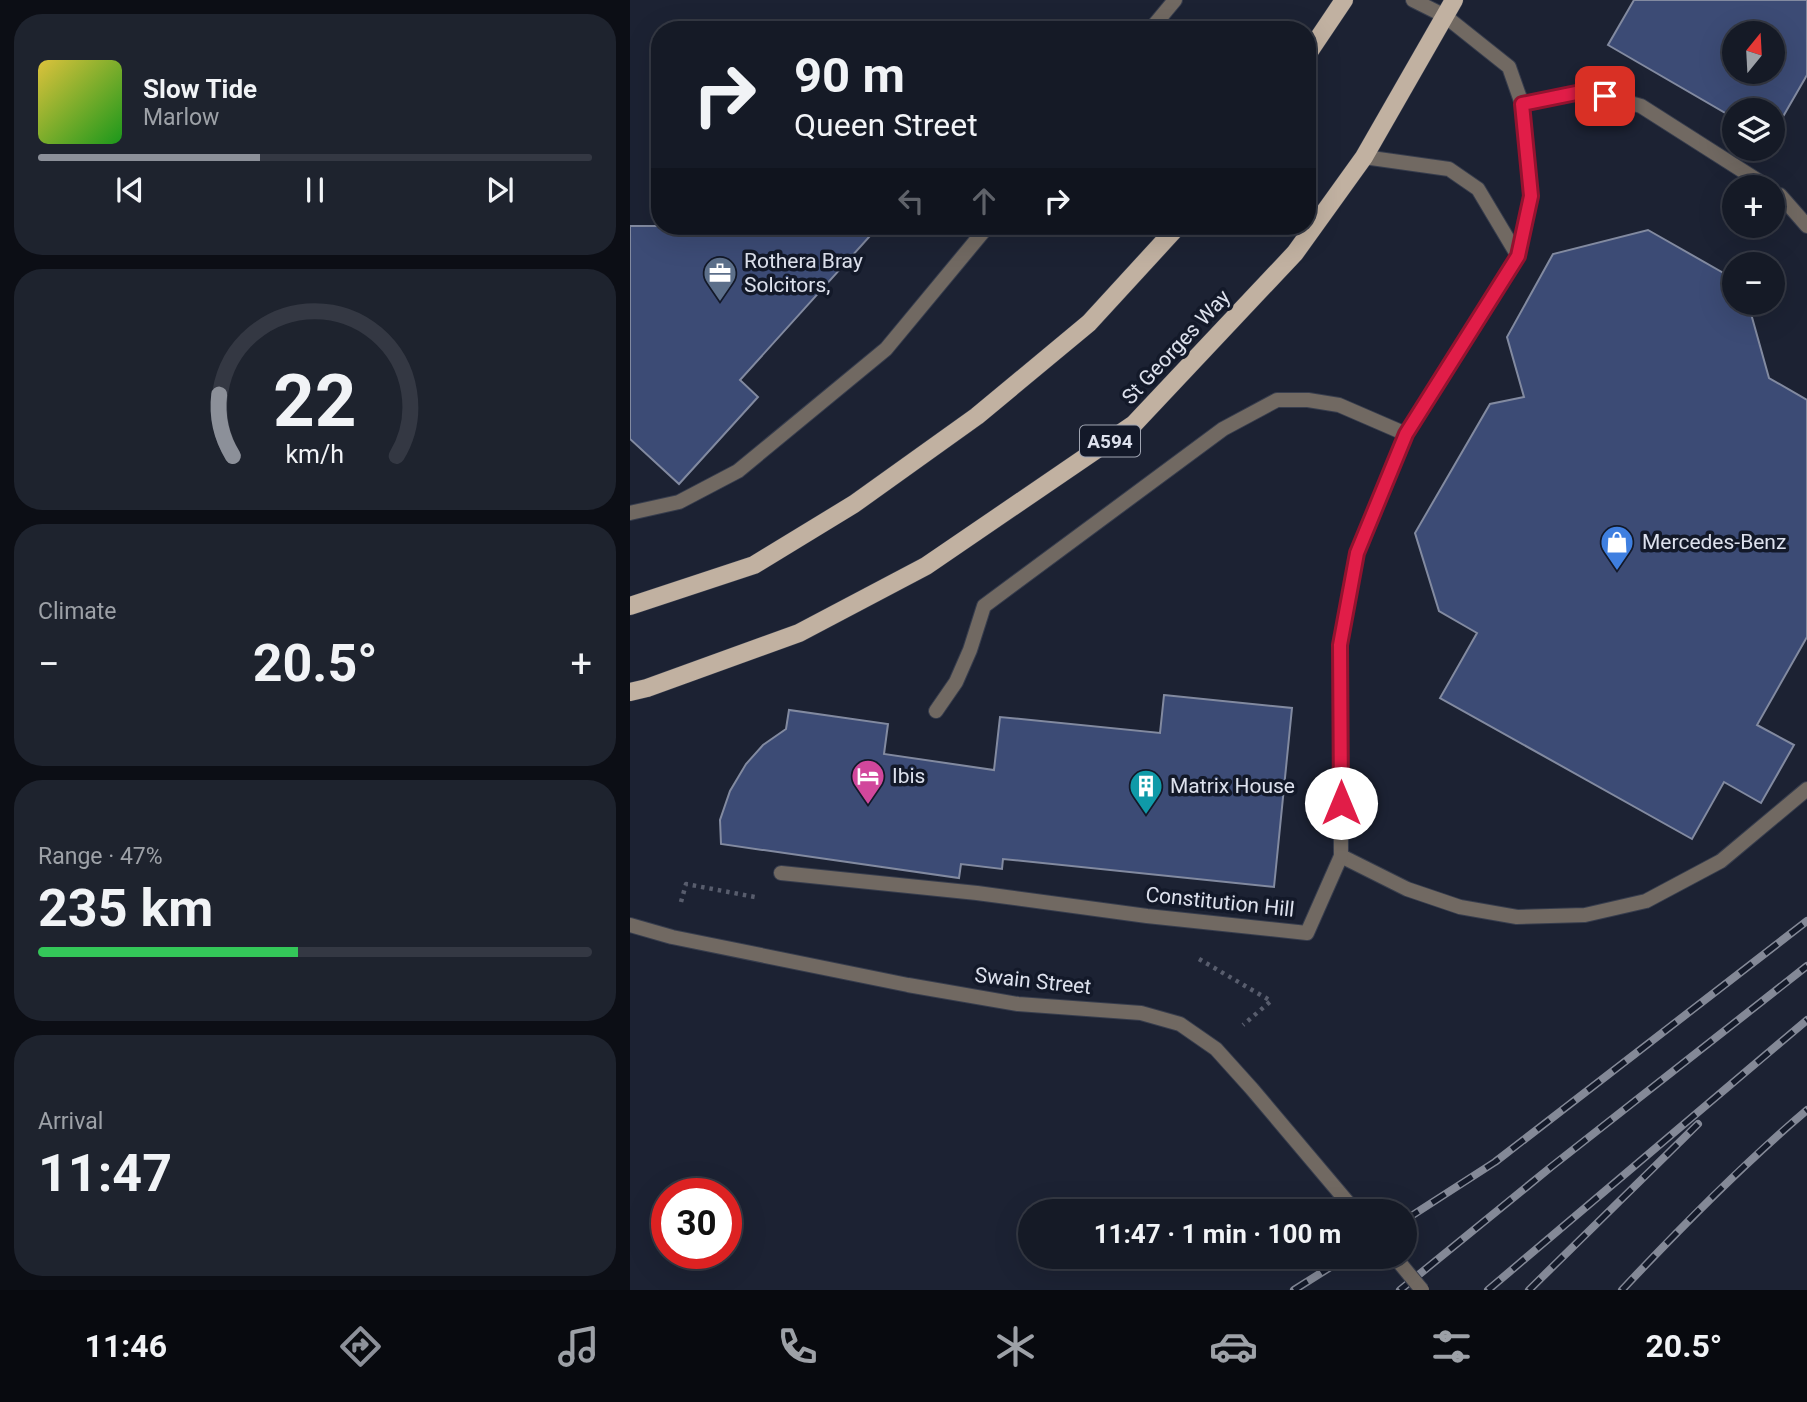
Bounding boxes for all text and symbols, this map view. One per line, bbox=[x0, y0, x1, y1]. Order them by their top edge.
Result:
north arrow bbox=[1722, 21, 1785, 84]
map controls bbox=[1722, 21, 1785, 315]
text: 90 m bbox=[794, 47, 905, 104]
icon: right bbox=[679, 49, 770, 140]
pin bbox=[1575, 66, 1635, 126]
text: Slow Tide bbox=[143, 74, 257, 104]
icon: arrive bbox=[1586, 77, 1624, 115]
button: layers bbox=[1722, 98, 1785, 161]
text: Marlow bbox=[143, 104, 219, 131]
text: Queen Street bbox=[794, 106, 978, 144]
icon: previous bbox=[111, 171, 149, 209]
icon: pause bbox=[296, 171, 334, 209]
icon: next bbox=[481, 171, 519, 209]
button: + bbox=[1722, 175, 1785, 238]
icon: left bbox=[892, 182, 930, 220]
icon: ahead bbox=[965, 182, 1003, 220]
icon: right bbox=[1038, 182, 1076, 220]
place label: Rothera Bray Solcitors, bbox=[744, 249, 863, 297]
button: − bbox=[1722, 252, 1785, 315]
office icon: Rothera Bray Solcitors, bbox=[701, 254, 739, 303]
street label: St Georges Way bbox=[1117, 285, 1235, 409]
text: 22 bbox=[273, 358, 357, 444]
road number: A594 bbox=[1080, 426, 1140, 456]
text: km/h bbox=[286, 440, 344, 469]
shop icon: Mercedes-Benz bbox=[1598, 523, 1636, 572]
place label: Mercedes-Benz bbox=[1642, 530, 1786, 554]
text: Climate bbox=[38, 598, 117, 625]
text: 20.5° bbox=[253, 633, 378, 694]
text: − bbox=[38, 642, 60, 686]
text: + bbox=[570, 642, 592, 686]
hotel icon: Ibis bbox=[849, 757, 887, 806]
place label: Ibis bbox=[892, 764, 925, 788]
position arrow bbox=[1304, 766, 1378, 840]
building icon: Matrix House bbox=[1127, 767, 1165, 816]
place label: Matrix House bbox=[1170, 774, 1295, 798]
text: Range · 47% bbox=[38, 843, 163, 870]
text: 235 km bbox=[38, 878, 213, 939]
street label: Constitution Hill bbox=[1144, 882, 1296, 922]
street label: Swain Street bbox=[974, 963, 1093, 999]
text: Arrival bbox=[38, 1108, 103, 1135]
text: 11:47 bbox=[38, 1143, 172, 1204]
speed limit sign: 30 bbox=[651, 1178, 742, 1269]
text: 11:47 · 1 min · 100 m bbox=[1094, 1219, 1341, 1249]
icon: directions bbox=[336, 1322, 385, 1371]
icon: music bbox=[554, 1322, 603, 1371]
icon: phone bbox=[773, 1322, 822, 1371]
icon: climate bbox=[991, 1322, 1040, 1371]
icon: car bbox=[1209, 1322, 1258, 1371]
icon: filters bbox=[1427, 1322, 1476, 1371]
text: 11:46 bbox=[85, 1327, 167, 1365]
text: 20.5° bbox=[1645, 1327, 1722, 1365]

